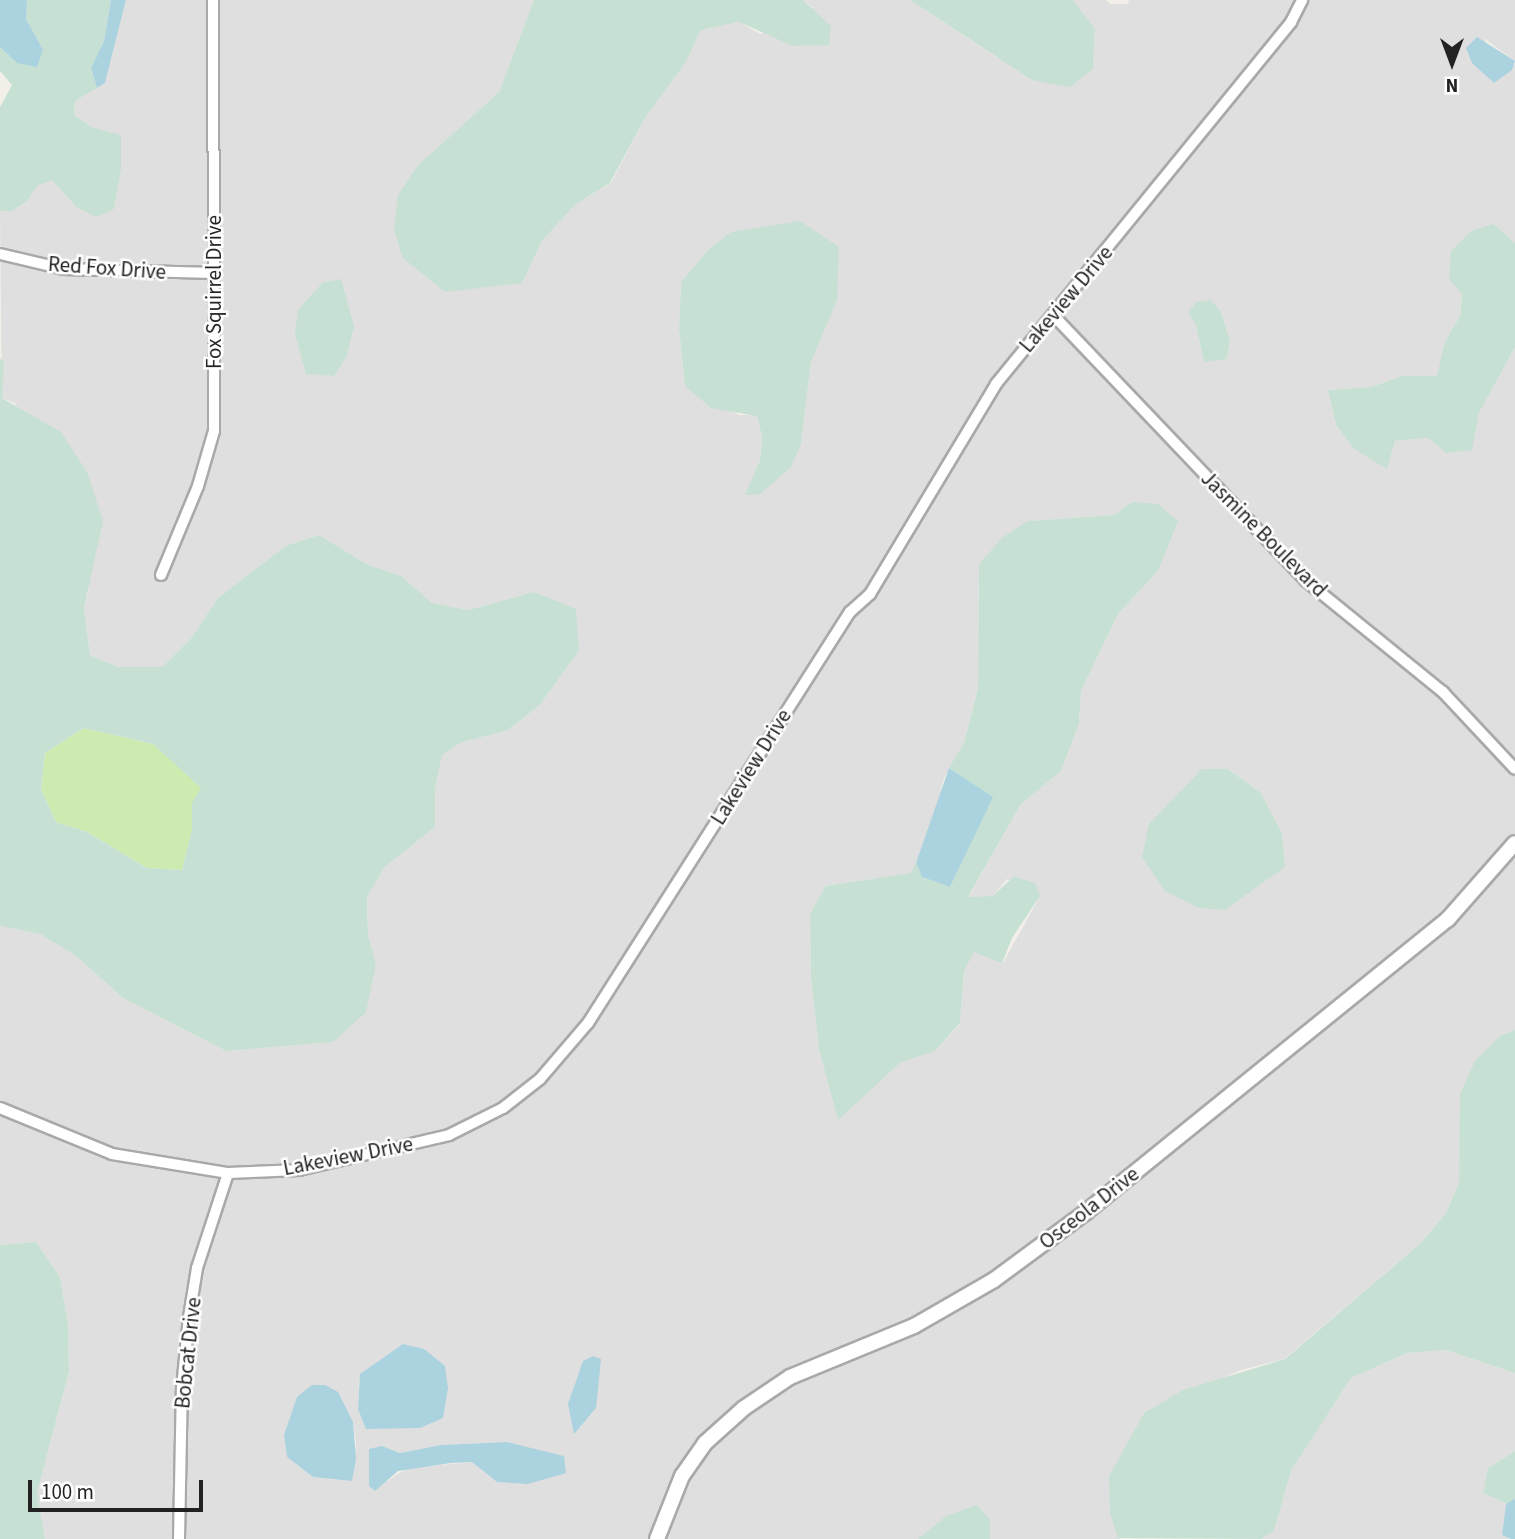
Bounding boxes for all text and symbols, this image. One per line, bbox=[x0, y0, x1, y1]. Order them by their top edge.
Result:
north arrow bbox=[1417, 28, 1487, 98]
text: N bbox=[1446, 71, 1458, 98]
street label: Fox Squirrel Drive bbox=[201, 215, 227, 369]
street label: Lakeview Drive bbox=[1014, 240, 1118, 358]
street label: Red Fox Drive bbox=[47, 251, 167, 285]
street label: Jasmine Boulevard bbox=[1196, 466, 1332, 602]
street label: Lakeview Drive bbox=[705, 705, 797, 829]
street label: Lakeview Drive bbox=[281, 1131, 415, 1181]
street label: Osceola Drive bbox=[1034, 1161, 1144, 1255]
street label: Bobcat Drive bbox=[170, 1296, 206, 1410]
scale bar bbox=[32, 1466, 206, 1510]
text: 100 m bbox=[41, 1477, 94, 1507]

